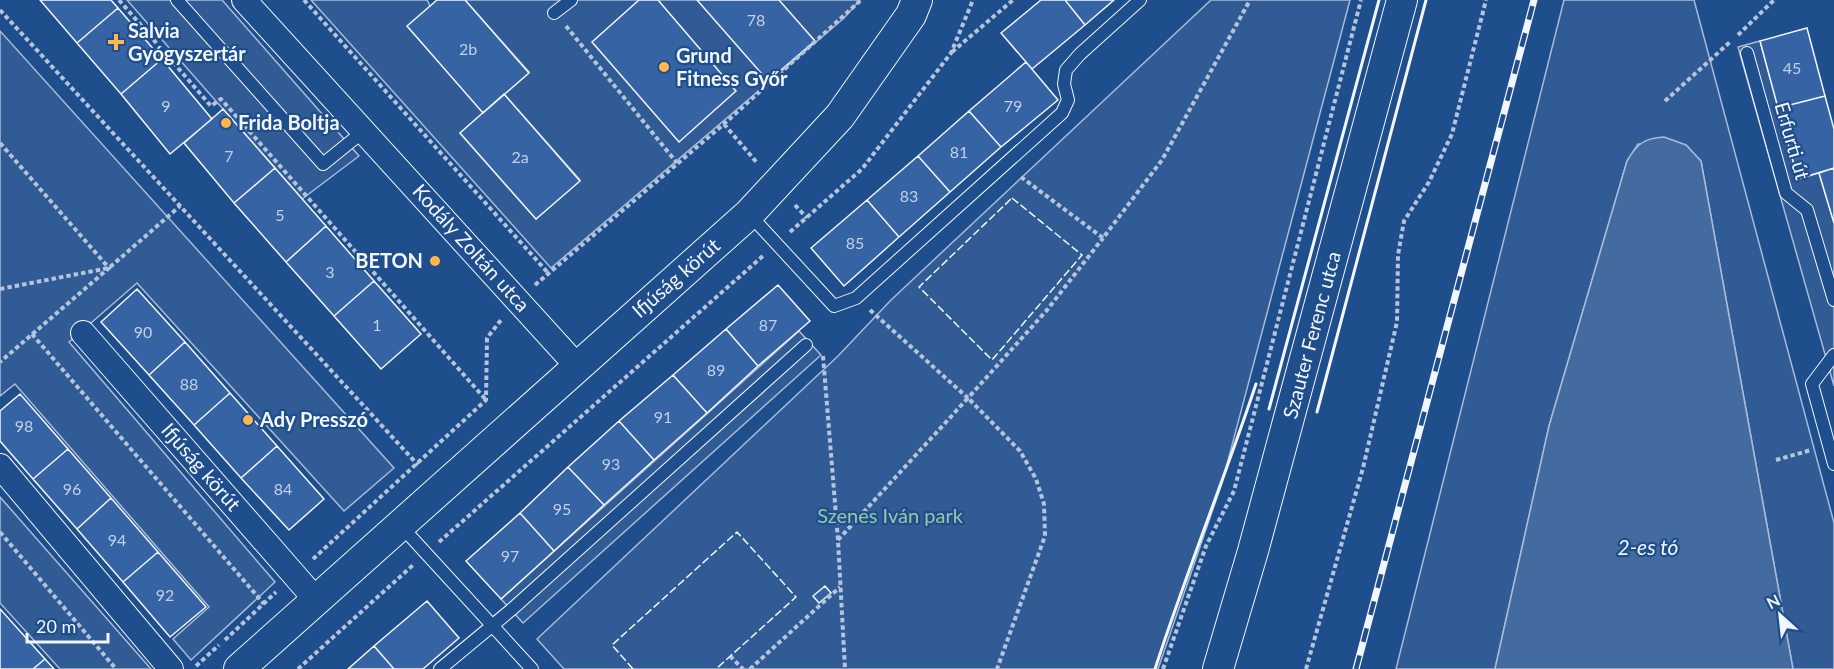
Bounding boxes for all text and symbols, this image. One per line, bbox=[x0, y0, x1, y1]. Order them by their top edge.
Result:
house number: 78 bbox=[747, 10, 765, 29]
place label: Salvia Gyógyszertár bbox=[128, 18, 246, 65]
marker: Salvia Gyógyszertár bbox=[109, 35, 123, 49]
house number: 2b bbox=[459, 39, 477, 58]
place label: Grund Fitness Győr bbox=[676, 43, 788, 90]
house number: 45 bbox=[1783, 58, 1801, 77]
marker: Grund Fitness Győr bbox=[657, 60, 671, 74]
house number: 9 bbox=[161, 96, 171, 115]
house number: 79 bbox=[1004, 96, 1022, 115]
street label: Erfurti út bbox=[1770, 99, 1815, 182]
place label: Frida Boltja bbox=[238, 110, 340, 134]
marker: Frida Boltja bbox=[219, 116, 233, 130]
house number: 81 bbox=[950, 142, 968, 161]
house number: 7 bbox=[224, 146, 234, 165]
house number: 2a bbox=[511, 147, 529, 166]
street label: Kodály Zoltán utca bbox=[408, 179, 535, 316]
house number: 83 bbox=[900, 186, 918, 205]
house number: 5 bbox=[275, 205, 285, 224]
street label: Ifjúság körút bbox=[627, 233, 724, 322]
house number: 85 bbox=[846, 233, 864, 252]
place label: BETON bbox=[355, 248, 423, 272]
street label: Szauter Ferenc utca bbox=[1277, 248, 1345, 421]
marker: BETON bbox=[428, 254, 442, 268]
house number: 3 bbox=[325, 262, 335, 281]
house number: 1 bbox=[372, 315, 382, 334]
house number: 87 bbox=[759, 315, 777, 334]
house number: 90 bbox=[134, 322, 152, 341]
house number: 89 bbox=[707, 360, 725, 379]
house number: 88 bbox=[180, 374, 198, 393]
place label: Ady Presszó bbox=[259, 407, 368, 431]
house number: 91 bbox=[654, 407, 672, 426]
marker: Ady Presszó bbox=[241, 413, 255, 427]
house number: 98 bbox=[15, 416, 33, 435]
street label: Ifjúság körút bbox=[157, 418, 246, 515]
house number: 93 bbox=[602, 454, 620, 473]
house number: 96 bbox=[63, 479, 81, 498]
house number: 84 bbox=[274, 479, 292, 498]
house number: 95 bbox=[553, 499, 571, 518]
park label: Szenes Iván park bbox=[817, 503, 964, 527]
house number: 94 bbox=[108, 530, 126, 549]
water label: 2-es tó bbox=[1618, 534, 1679, 559]
house number: 97 bbox=[501, 546, 519, 565]
house number: 92 bbox=[156, 585, 174, 604]
north arrow bbox=[1750, 585, 1810, 645]
text: N bbox=[1763, 590, 1783, 612]
scale bar bbox=[27, 606, 108, 644]
text: 20 m bbox=[36, 615, 76, 637]

